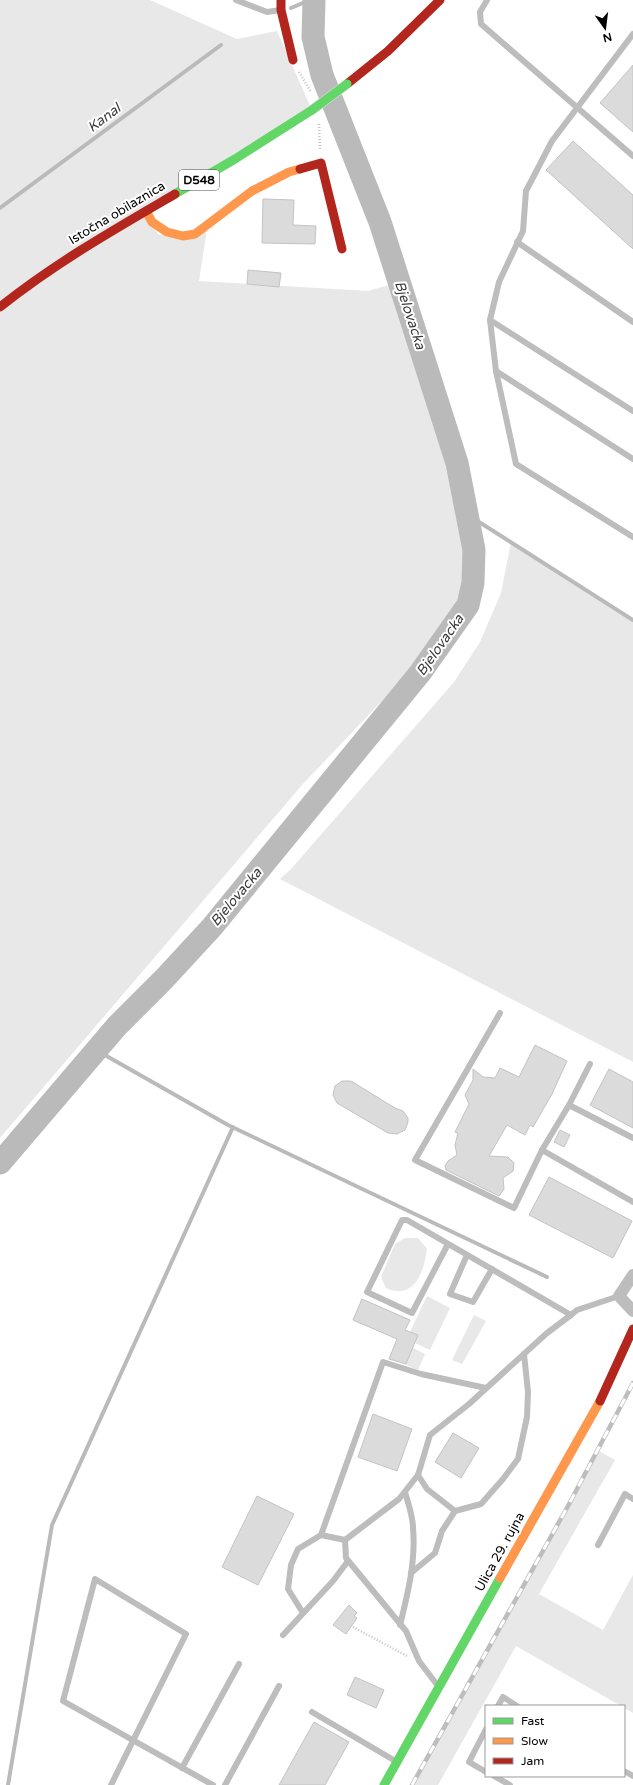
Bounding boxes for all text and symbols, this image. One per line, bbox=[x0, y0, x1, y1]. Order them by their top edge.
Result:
north arrow bbox=[585, 8, 625, 48]
text: N bbox=[601, 30, 613, 45]
water label: Kanal bbox=[84, 99, 125, 136]
road number: D548 bbox=[179, 170, 219, 190]
street label: Istočna obilaznica bbox=[66, 178, 168, 248]
water label: Bjelovacka bbox=[391, 279, 429, 352]
water label: Bjelovacka bbox=[413, 610, 468, 679]
water label: Bjelovacka bbox=[207, 863, 266, 930]
street label: Ulica 29. rujna bbox=[472, 1510, 528, 1594]
legend bbox=[485, 1705, 625, 1777]
text: Fast bbox=[521, 1714, 545, 1728]
text: Slow bbox=[521, 1734, 548, 1748]
text: Jam bbox=[521, 1754, 544, 1768]

